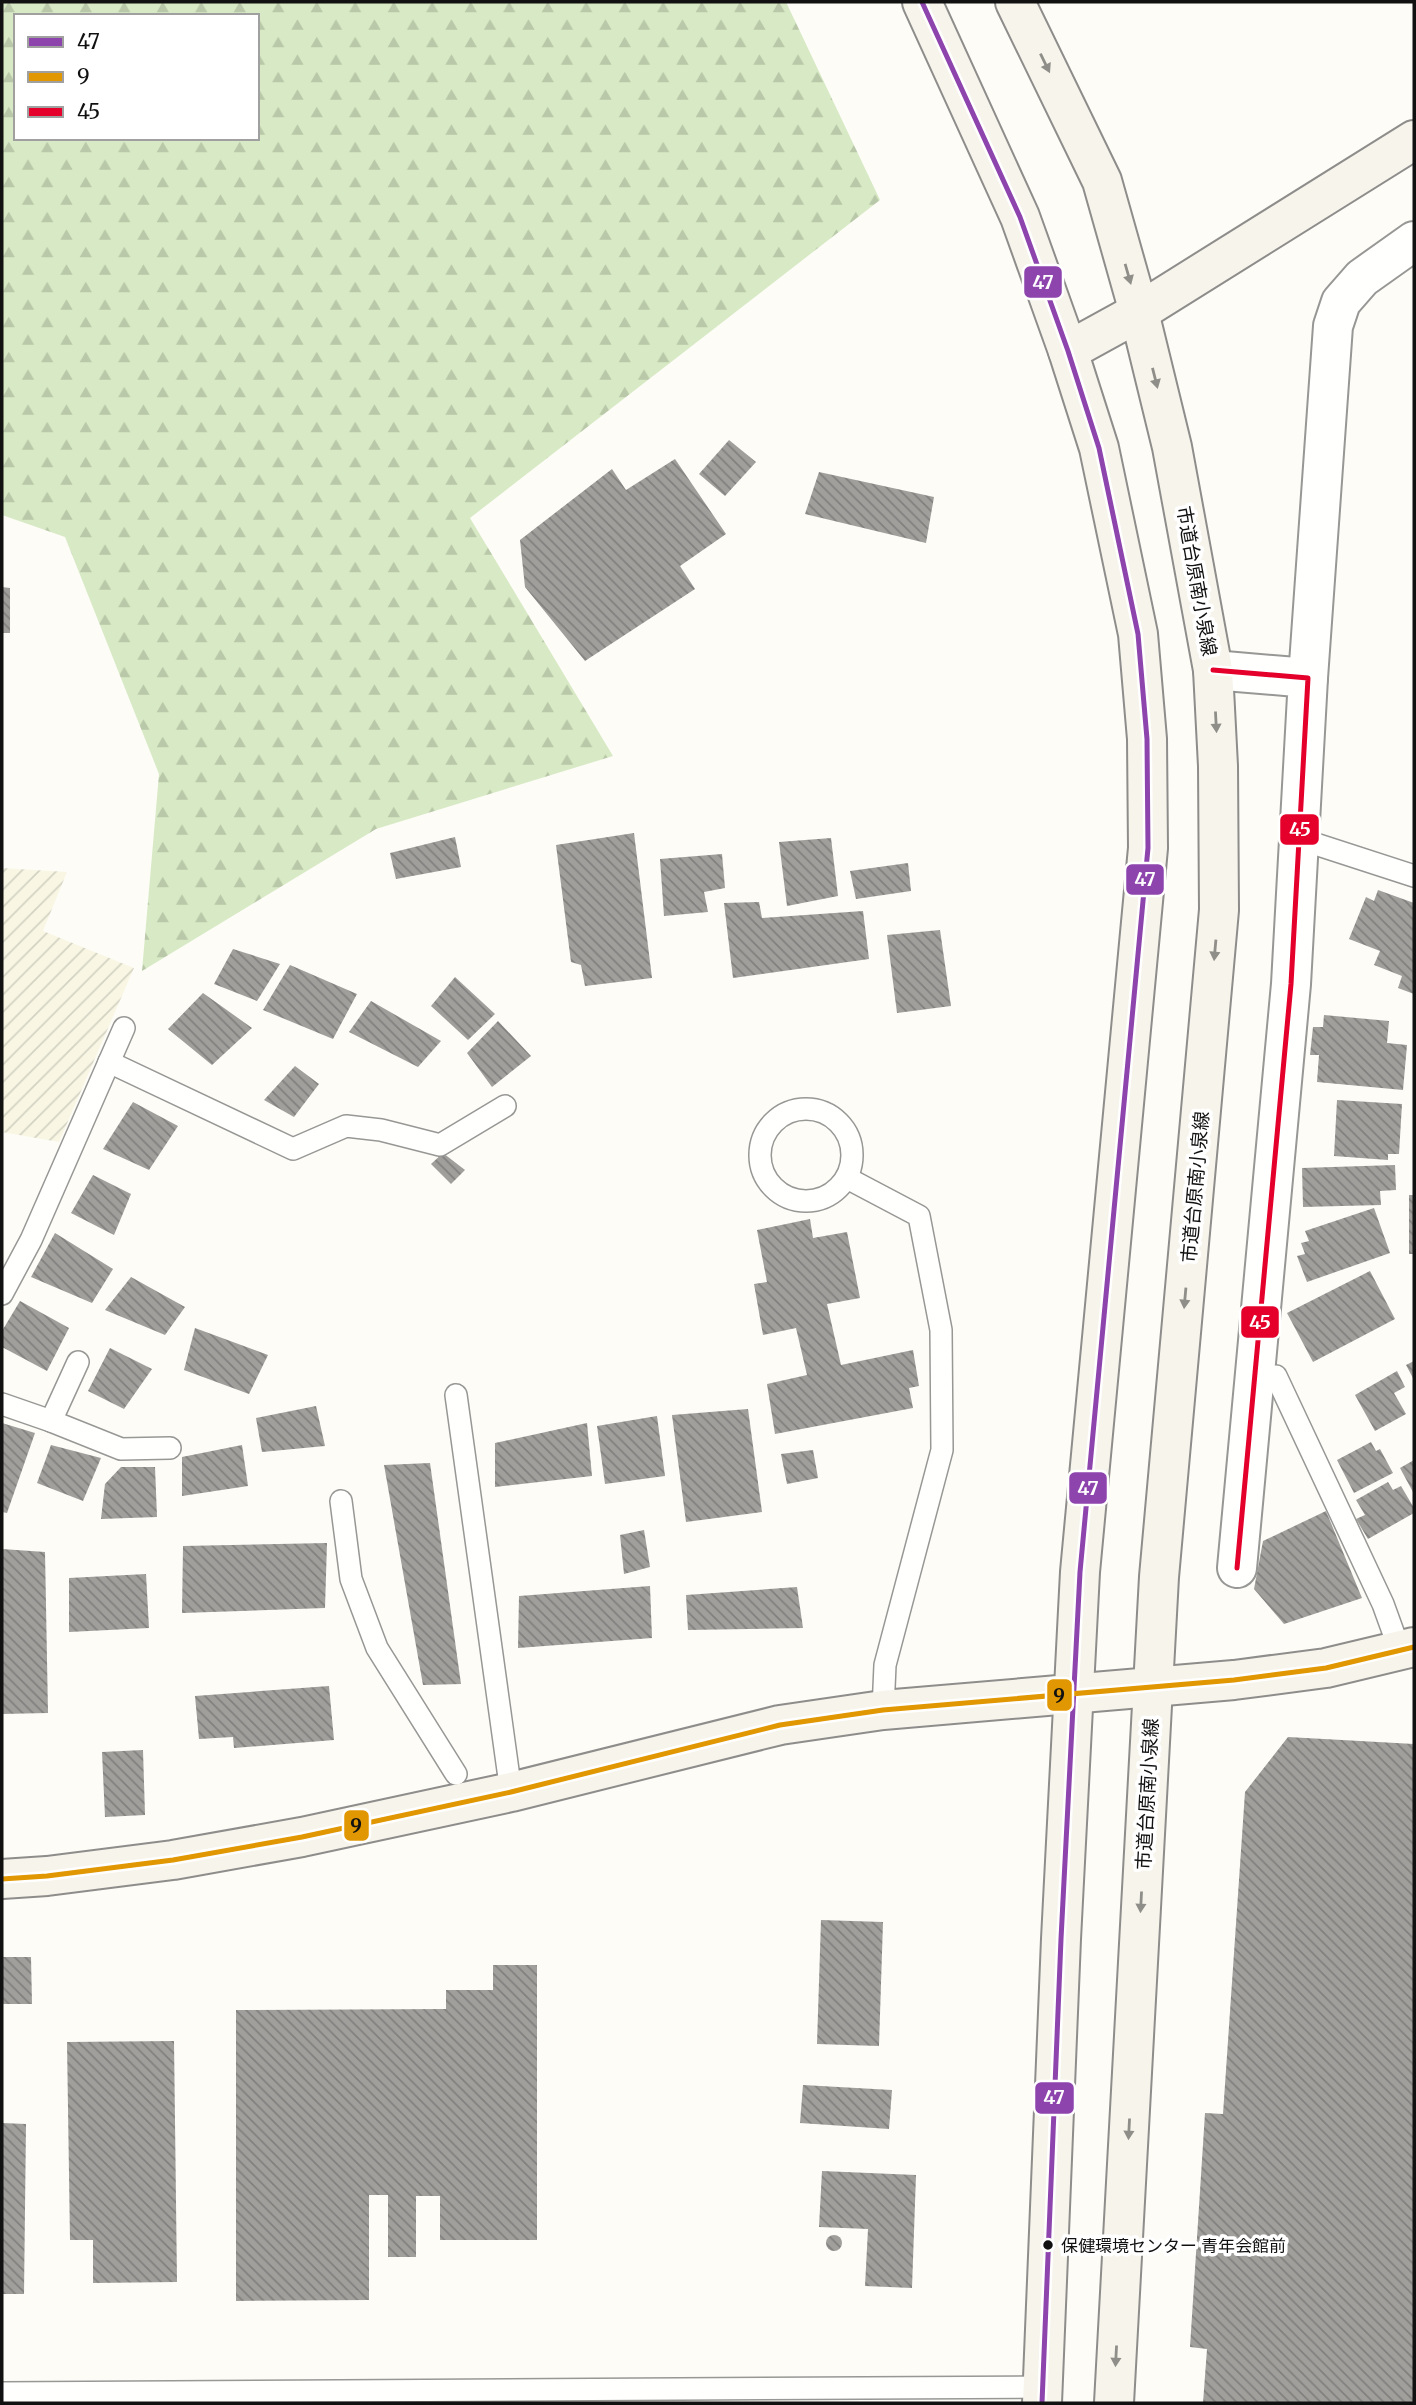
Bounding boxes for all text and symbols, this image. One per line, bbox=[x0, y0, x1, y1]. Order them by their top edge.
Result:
legend bbox=[14, 14, 259, 140]
text: 47 bbox=[77, 28, 100, 55]
one-way arrow bbox=[1039, 53, 1050, 73]
text: 9 bbox=[77, 63, 90, 90]
text: 45 bbox=[77, 98, 100, 125]
one-way arrow bbox=[1123, 263, 1134, 285]
line badge: 47 bbox=[1023, 265, 1063, 299]
text: 47 bbox=[1032, 270, 1054, 294]
one-way arrow bbox=[1150, 367, 1161, 389]
street label: 市道台原南小泉線 bbox=[1172, 504, 1222, 658]
one-way arrow bbox=[1210, 712, 1221, 734]
line badge: 45 bbox=[1279, 813, 1320, 846]
text: 45 bbox=[1289, 817, 1311, 841]
line badge: 47 bbox=[1125, 863, 1165, 896]
text: 47 bbox=[1134, 867, 1156, 891]
one-way arrow bbox=[1209, 939, 1220, 961]
street label: 市道台原南小泉線 bbox=[1176, 1110, 1214, 1264]
one-way arrow bbox=[1179, 1288, 1190, 1310]
line badge: 45 bbox=[1240, 1305, 1280, 1339]
text: 45 bbox=[1249, 1310, 1271, 1334]
line badge: 47 bbox=[1068, 1471, 1108, 1505]
text: 47 bbox=[1077, 1476, 1099, 1500]
line badge: 9 bbox=[1046, 1678, 1073, 1712]
text: 9 bbox=[1053, 1683, 1065, 1707]
street label: 市道台原南小泉線 bbox=[1131, 1717, 1163, 1871]
line badge: 9 bbox=[343, 1809, 370, 1842]
text: 9 bbox=[350, 1813, 362, 1837]
one-way arrow bbox=[1136, 1891, 1147, 1913]
line badge: 47 bbox=[1034, 2081, 1075, 2115]
text: 47 bbox=[1043, 2085, 1065, 2109]
one-way arrow bbox=[1123, 2118, 1134, 2140]
place label: 保健環境センター 青年会館前 bbox=[1061, 2235, 1286, 2257]
marker: 保健環境センター 青年会館前 bbox=[1041, 2238, 1055, 2252]
one-way arrow bbox=[1111, 2345, 1122, 2367]

